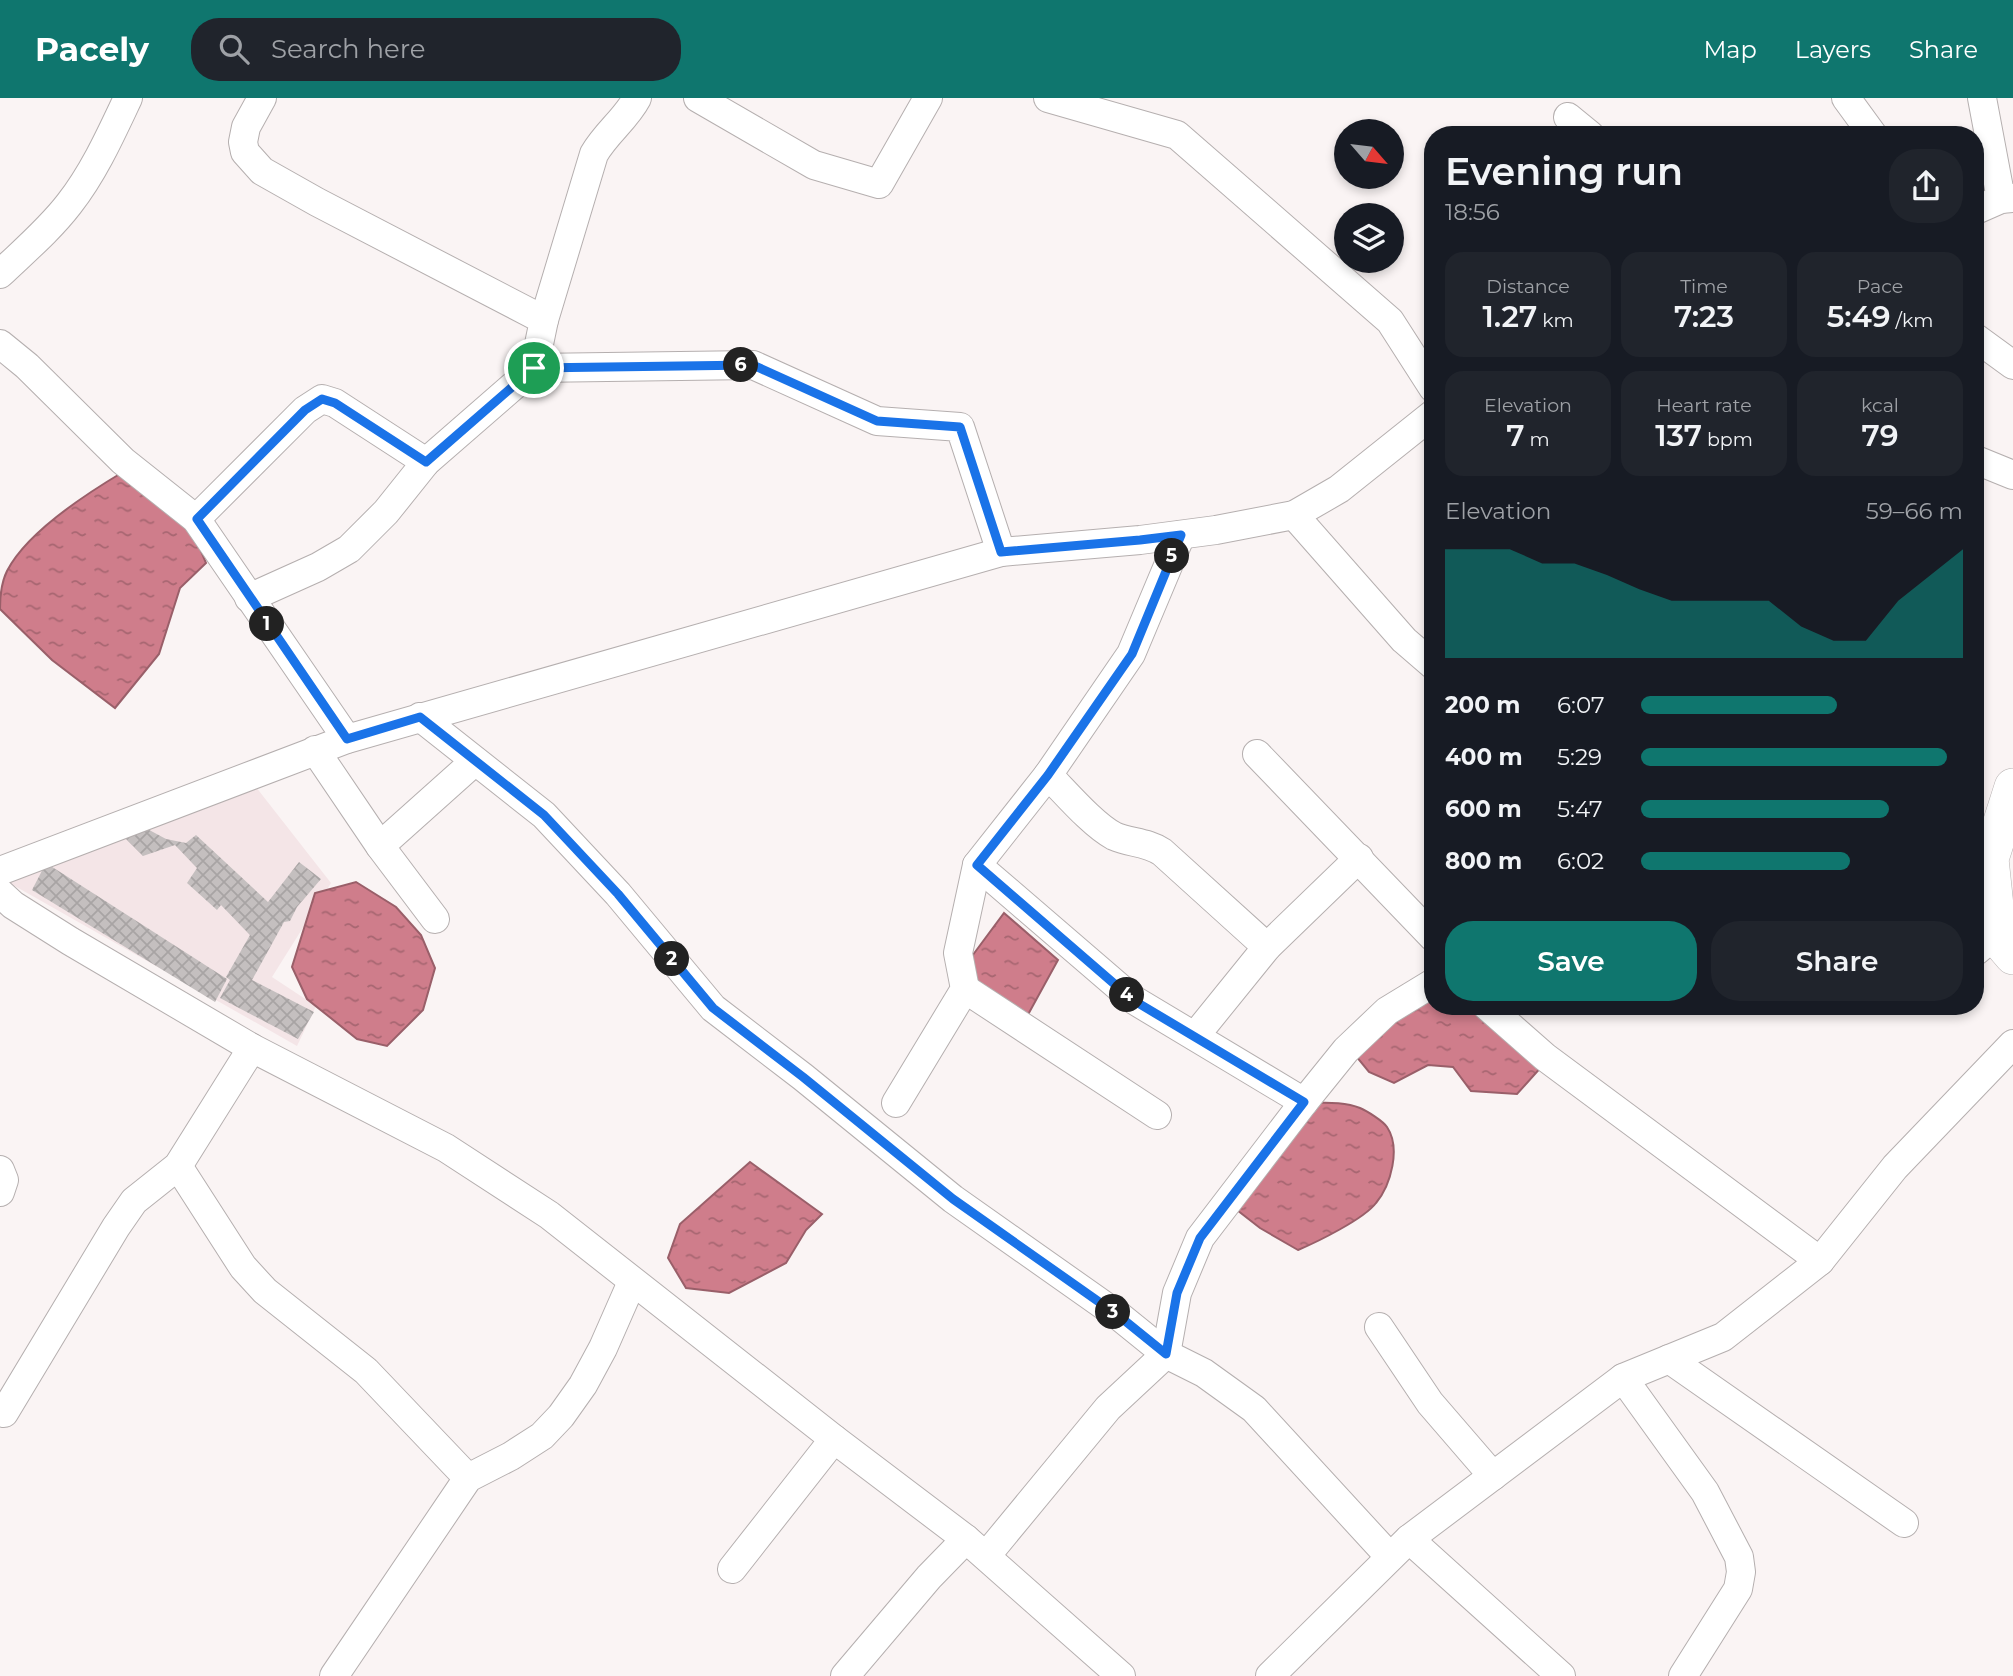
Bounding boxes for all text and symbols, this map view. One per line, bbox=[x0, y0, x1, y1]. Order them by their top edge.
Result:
search box bbox=[191, 18, 681, 81]
text: Pacely bbox=[35, 29, 149, 69]
icon: search bbox=[215, 30, 253, 68]
text: Search here bbox=[271, 33, 426, 65]
text: Map bbox=[1703, 35, 1757, 64]
text: Layers bbox=[1795, 35, 1871, 64]
text: Share bbox=[1909, 35, 1978, 64]
north arrow bbox=[1334, 119, 1404, 189]
map controls bbox=[1334, 119, 1404, 273]
text: Evening run bbox=[1445, 148, 1683, 195]
button: share bbox=[1889, 149, 1963, 223]
text: 18:56 bbox=[1445, 198, 1500, 226]
button: layers bbox=[1334, 203, 1404, 273]
text: Distance bbox=[1486, 275, 1570, 298]
text: Time bbox=[1680, 275, 1728, 298]
text: Pace bbox=[1857, 275, 1903, 298]
text: 1.27 bbox=[1482, 298, 1537, 335]
text: 7:23 bbox=[1674, 298, 1734, 335]
text: 5:49 bbox=[1827, 298, 1891, 335]
text: km bbox=[1537, 309, 1574, 332]
text: /km bbox=[1891, 309, 1933, 332]
pin bbox=[504, 338, 564, 398]
pin: 6 bbox=[724, 348, 758, 382]
icon: arrive bbox=[515, 349, 553, 387]
text: 6 bbox=[734, 353, 747, 376]
text: Elevation bbox=[1484, 394, 1572, 417]
text: Heart rate bbox=[1656, 394, 1752, 417]
text: kcal bbox=[1861, 394, 1899, 417]
text: 7 bbox=[1506, 417, 1525, 454]
text: 137 bbox=[1655, 417, 1702, 454]
text: 79 bbox=[1861, 417, 1899, 454]
text: m bbox=[1525, 428, 1550, 451]
text: bpm bbox=[1702, 428, 1753, 451]
text: Elevation bbox=[1445, 497, 1551, 525]
text: 59–66 m bbox=[1866, 497, 1963, 525]
pin: 5 bbox=[1154, 538, 1190, 574]
text: 5 bbox=[1166, 544, 1177, 567]
pin: 1 bbox=[250, 606, 284, 642]
text: 1 bbox=[263, 612, 270, 635]
text: 200 m bbox=[1445, 691, 1520, 719]
text: 6:07 bbox=[1557, 691, 1604, 719]
text: 400 m bbox=[1445, 743, 1523, 771]
text: 5:29 bbox=[1557, 743, 1602, 771]
text: 600 m bbox=[1445, 795, 1522, 823]
text: 5:47 bbox=[1557, 795, 1603, 823]
text: 800 m bbox=[1445, 847, 1522, 875]
text: 6:02 bbox=[1557, 847, 1604, 875]
button: Save bbox=[1445, 921, 1697, 1001]
button: Share bbox=[1711, 921, 1963, 1001]
pin: 2 bbox=[654, 942, 690, 976]
text: 2 bbox=[666, 947, 677, 970]
pin: 4 bbox=[1110, 978, 1144, 1012]
text: 4 bbox=[1120, 983, 1133, 1006]
pin: 3 bbox=[1096, 1294, 1130, 1330]
text: 3 bbox=[1107, 1300, 1118, 1323]

